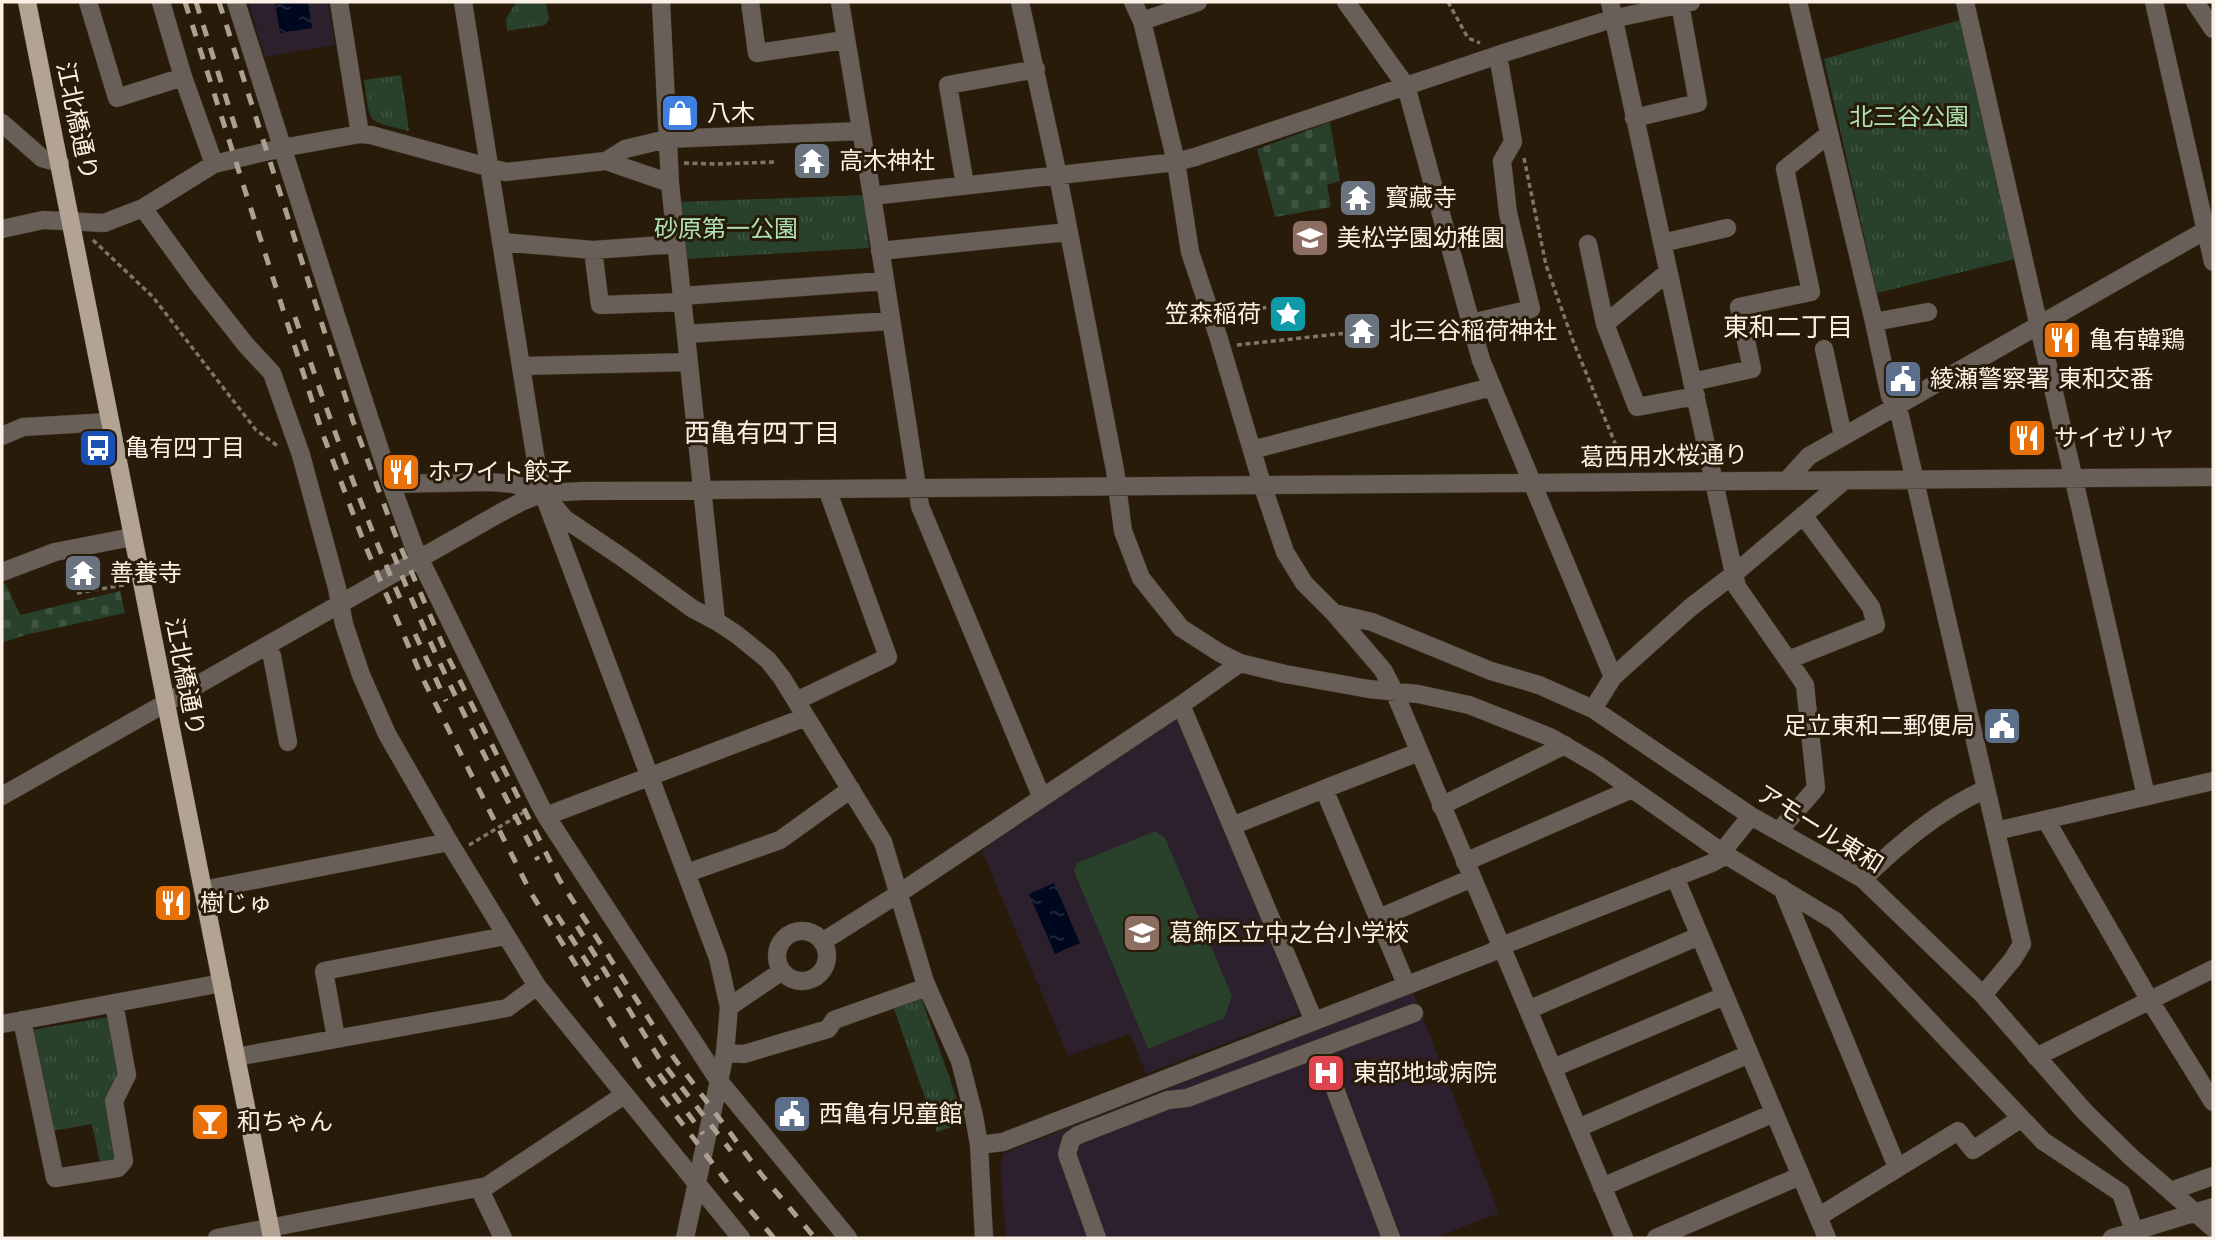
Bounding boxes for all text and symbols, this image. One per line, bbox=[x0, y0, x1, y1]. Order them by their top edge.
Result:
street label: 江北橋通り bbox=[51, 59, 103, 183]
shop icon: 八木 bbox=[659, 92, 701, 134]
place label: 八木 bbox=[707, 99, 755, 127]
park label: 北三谷公園 bbox=[1849, 103, 1969, 131]
temple icon: 高木神社 bbox=[791, 140, 833, 182]
place label: 高木神社 bbox=[839, 147, 935, 175]
temple icon: 寳藏寺 bbox=[1337, 177, 1379, 219]
place label: 寳藏寺 bbox=[1385, 184, 1457, 212]
park label: 砂原第一公園 bbox=[654, 215, 798, 243]
school or university icon: 美松学園幼稚園 bbox=[1289, 217, 1331, 259]
place label: 美松学園幼稚園 bbox=[1337, 224, 1505, 252]
place icon: 笠森稲荷 bbox=[1267, 293, 1309, 335]
place label: 笠森稲荷 bbox=[1165, 300, 1261, 328]
temple icon: 北三谷稲荷神社 bbox=[1341, 310, 1383, 352]
district label: 東和二丁目 bbox=[1723, 312, 1853, 342]
place label: 北三谷稲荷神社 bbox=[1389, 317, 1557, 345]
restaurant icon: 亀有韓鶏 bbox=[2041, 319, 2083, 361]
place label: 亀有韓鶏 bbox=[2089, 326, 2185, 354]
public building icon: 綾瀬警察署 東和交番 bbox=[1882, 358, 1924, 400]
place label: 綾瀬警察署 東和交番 bbox=[1930, 365, 2154, 393]
restaurant icon: サイゼリヤ bbox=[2006, 417, 2048, 459]
district label: 西亀有四丁目 bbox=[684, 418, 840, 448]
place label: サイゼリヤ bbox=[2054, 424, 2174, 452]
bus stop icon: 亀有四丁目 bbox=[77, 427, 119, 469]
place label: 亀有四丁目 bbox=[125, 434, 245, 462]
street label: 葛西用水桜通り bbox=[1580, 441, 1748, 471]
restaurant icon: ホワイト餃子 bbox=[380, 451, 422, 493]
place label: ホワイト餃子 bbox=[428, 458, 572, 486]
temple icon: 善養寺 bbox=[62, 552, 104, 594]
place label: 善養寺 bbox=[110, 559, 182, 587]
street label: 江北橋通り bbox=[160, 615, 210, 739]
public building icon: 足立東和二郵便局 bbox=[1981, 705, 2023, 747]
place label: 足立東和二郵便局 bbox=[1783, 712, 1975, 740]
street label: アモール東和 bbox=[1752, 779, 1888, 879]
restaurant icon: 樹じゅ bbox=[152, 882, 194, 924]
place label: 樹じゅ bbox=[200, 889, 272, 917]
school or university icon: 葛飾区立中之台小学校 bbox=[1121, 912, 1163, 954]
place label: 葛飾区立中之台小学校 bbox=[1169, 919, 1409, 947]
hospital icon: 東部地域病院 bbox=[1305, 1052, 1347, 1094]
place label: 東部地域病院 bbox=[1353, 1059, 1497, 1087]
public building icon: 西亀有児童館 bbox=[771, 1093, 813, 1135]
place label: 西亀有児童館 bbox=[819, 1100, 963, 1128]
bar icon: 和ちゃん bbox=[189, 1101, 231, 1143]
place label: 和ちゃん bbox=[237, 1108, 333, 1136]

